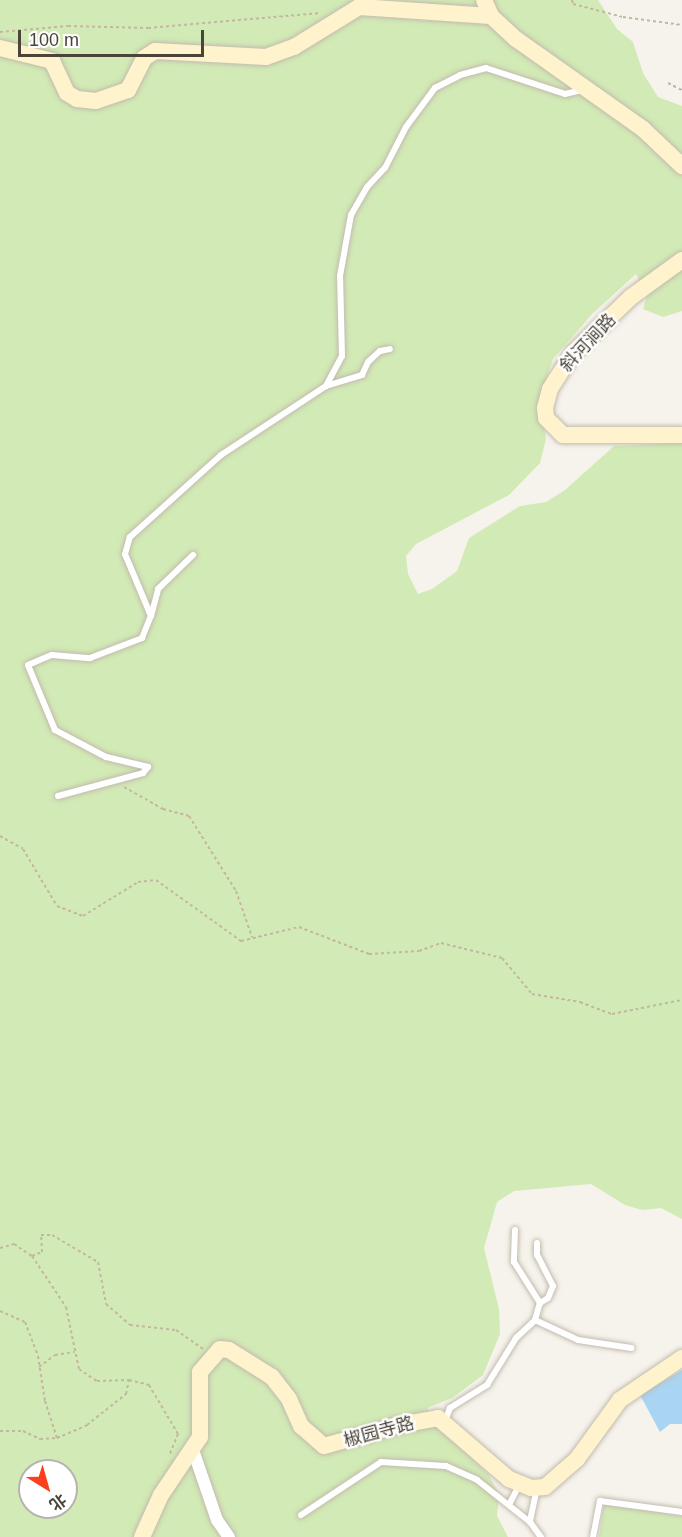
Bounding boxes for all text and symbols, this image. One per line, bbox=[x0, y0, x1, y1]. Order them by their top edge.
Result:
scale bar bbox=[21, 18, 207, 56]
text: 100 m bbox=[29, 30, 79, 50]
street label: 斜河涧路 bbox=[556, 309, 620, 377]
street label: 椒园寺路 bbox=[341, 1412, 417, 1452]
north arrow bbox=[18, 1459, 78, 1519]
text: 北 bbox=[46, 1491, 69, 1514]

